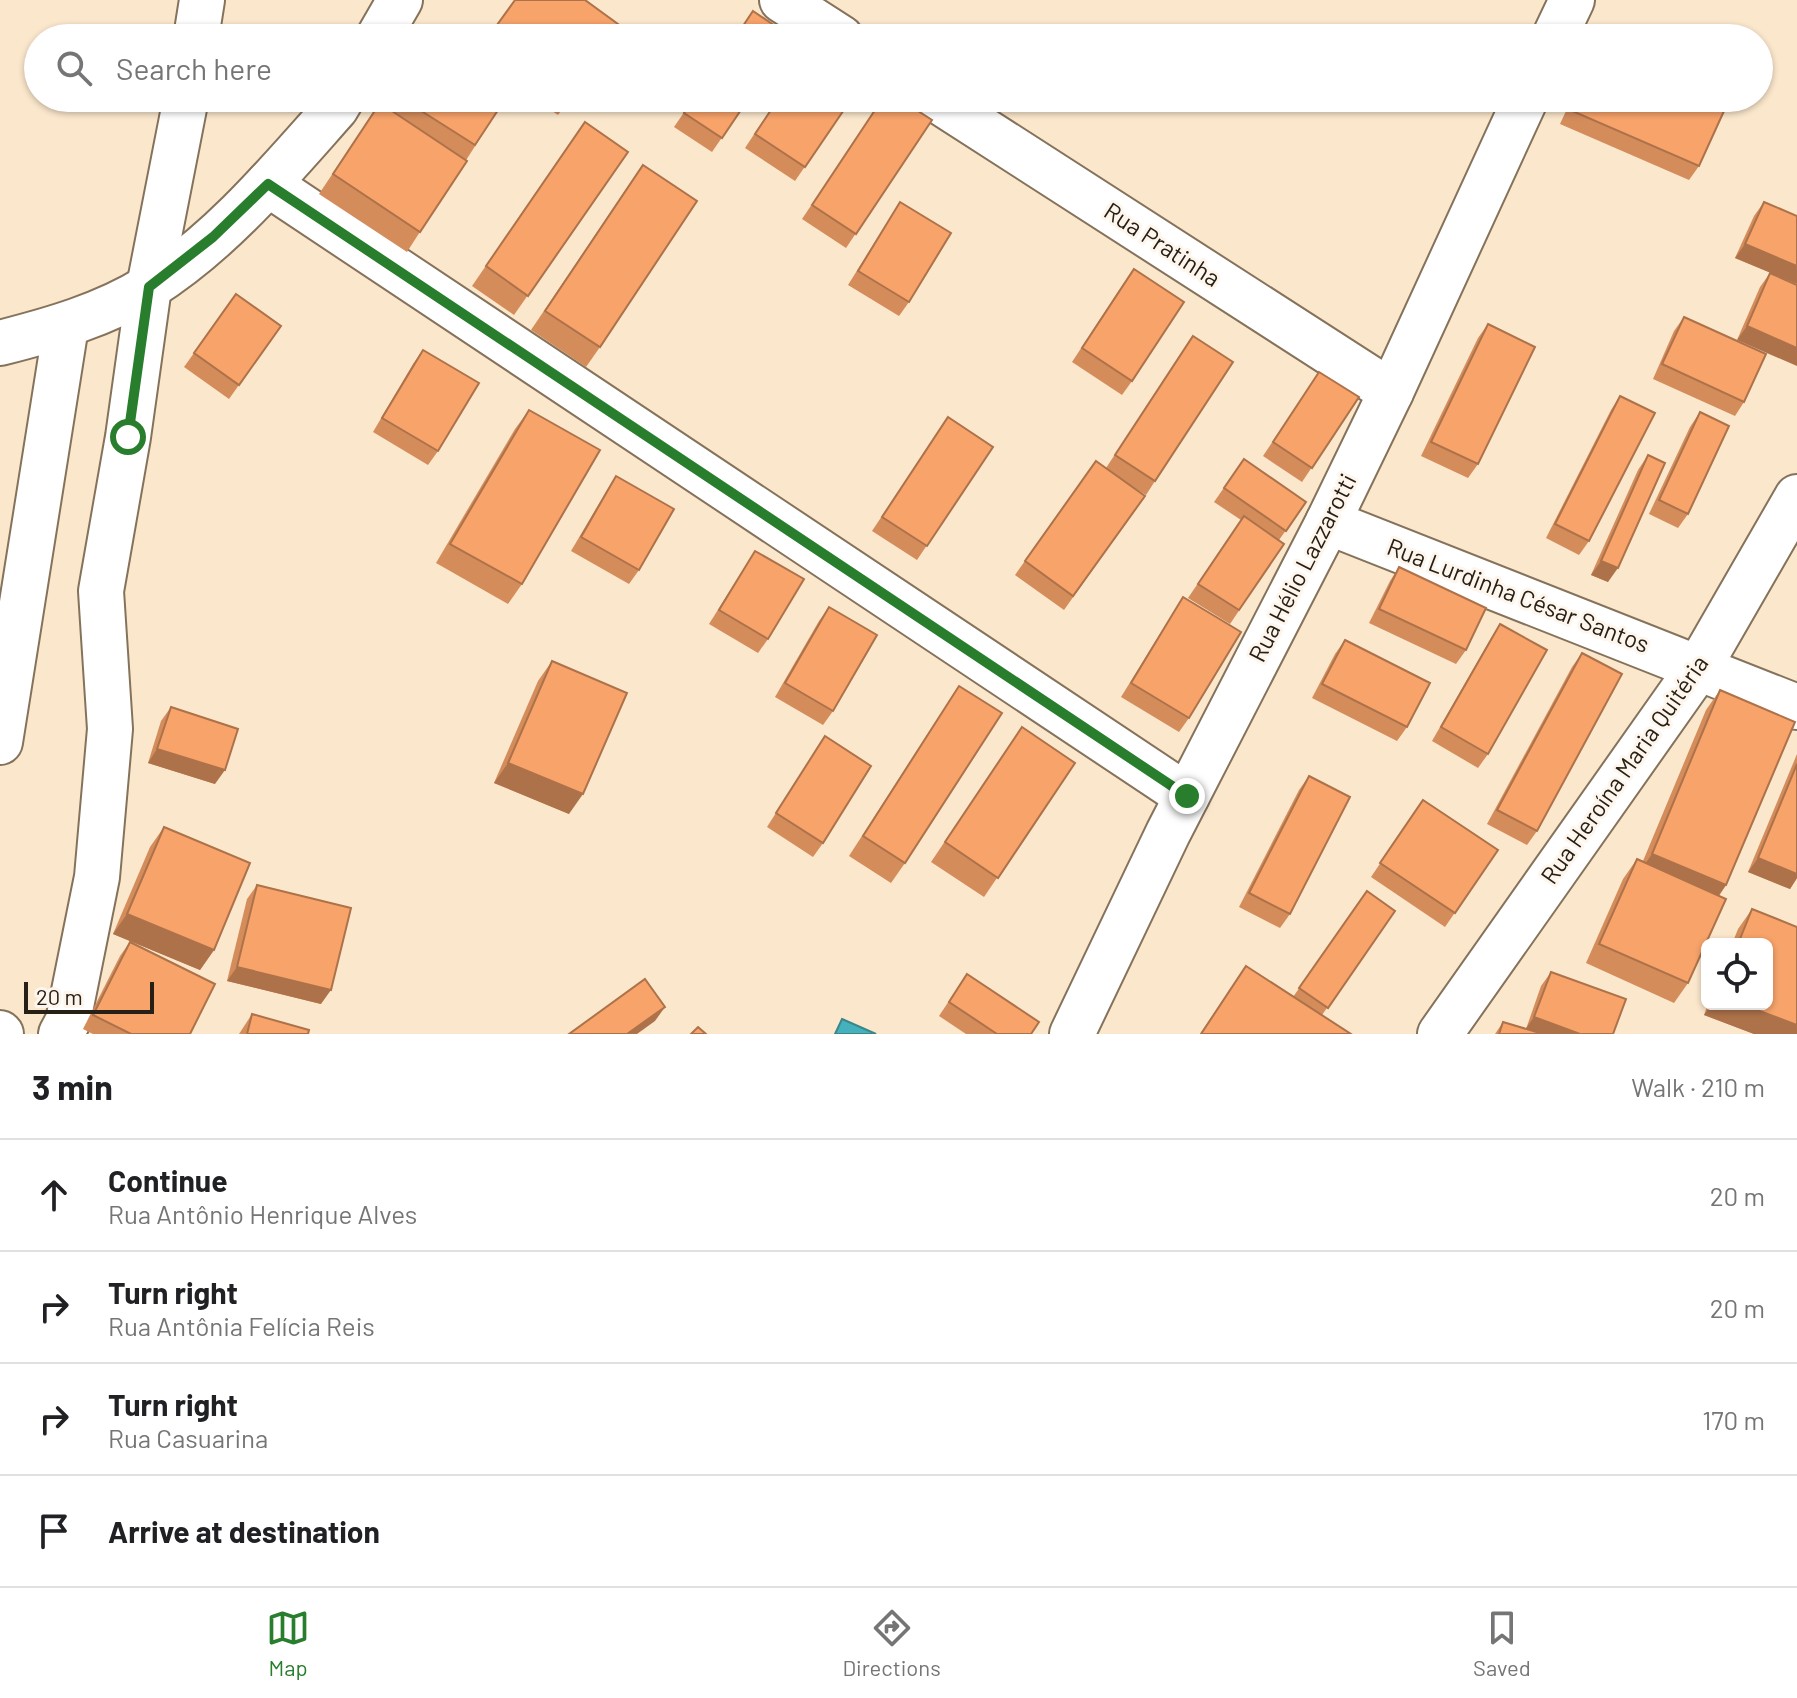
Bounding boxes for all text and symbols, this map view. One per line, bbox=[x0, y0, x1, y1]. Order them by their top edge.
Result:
search box bbox=[24, 24, 1773, 112]
icon: search bbox=[52, 46, 96, 90]
text: Search here bbox=[116, 50, 272, 86]
street label: Rua Pratinha bbox=[1099, 195, 1226, 292]
route start bbox=[110, 419, 146, 455]
street label: Rua Hélio Lazzarotti bbox=[1242, 468, 1362, 666]
street label: Rua Lurdinha César Santos bbox=[1383, 531, 1654, 658]
street label: Rua Heroína Maria Quitéria bbox=[1534, 649, 1714, 889]
route end bbox=[1169, 778, 1205, 814]
map controls bbox=[1701, 938, 1773, 1010]
button: locate bbox=[1701, 938, 1773, 1010]
scale bar bbox=[24, 978, 154, 1014]
text: 20 m bbox=[36, 983, 83, 1009]
text: 3 min bbox=[32, 1066, 113, 1107]
text: Walk · 210 m bbox=[1631, 1071, 1765, 1102]
text: Continue bbox=[108, 1162, 228, 1198]
icon: ahead bbox=[32, 1173, 76, 1217]
text: 20 m bbox=[1710, 1180, 1765, 1211]
text: Rua Antônio Henrique Alves bbox=[108, 1198, 417, 1229]
text: Turn right bbox=[108, 1274, 238, 1310]
icon: right bbox=[32, 1285, 76, 1329]
text: 20 m bbox=[1710, 1292, 1765, 1323]
text: Rua Antônia Felícia Reis bbox=[108, 1310, 375, 1341]
text: Turn right bbox=[108, 1386, 238, 1422]
icon: right bbox=[32, 1397, 76, 1441]
text: 170 m bbox=[1702, 1404, 1765, 1435]
text: Rua Casuarina bbox=[108, 1422, 268, 1453]
icon: arrive bbox=[32, 1509, 76, 1553]
text: Arrive at destination bbox=[108, 1513, 380, 1549]
tab: Map bbox=[266, 1606, 310, 1680]
tab: Directions bbox=[842, 1606, 941, 1680]
tab: Saved bbox=[1473, 1606, 1531, 1680]

